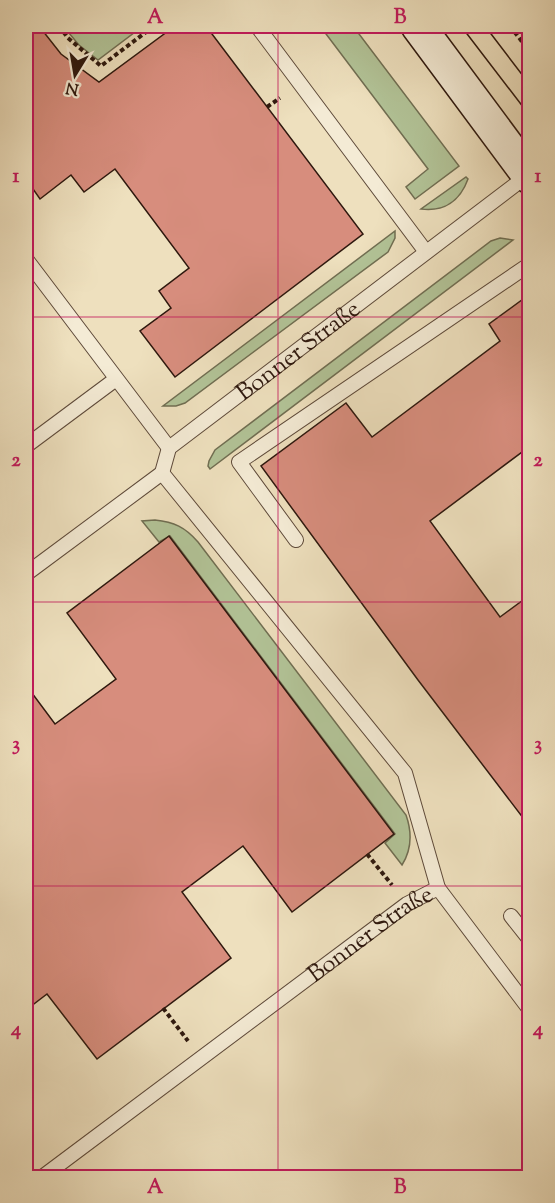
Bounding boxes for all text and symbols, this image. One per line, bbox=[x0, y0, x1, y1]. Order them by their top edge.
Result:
text: A bbox=[147, 4, 164, 33]
text: B bbox=[394, 4, 407, 33]
north arrow bbox=[45, 45, 105, 105]
text: N bbox=[64, 75, 81, 100]
text: 1 bbox=[13, 163, 20, 192]
text: 1 bbox=[535, 163, 542, 192]
street label: Bonner Straße bbox=[230, 293, 368, 410]
text: 2 bbox=[11, 447, 21, 476]
text: 2 bbox=[533, 447, 543, 476]
text: 3 bbox=[12, 731, 20, 760]
text: 3 bbox=[534, 731, 542, 760]
street label: Bonner Straße bbox=[301, 878, 440, 992]
text: 4 bbox=[10, 1016, 21, 1045]
text: 4 bbox=[532, 1016, 543, 1045]
text: A bbox=[147, 1174, 164, 1203]
text: B bbox=[394, 1174, 407, 1203]

